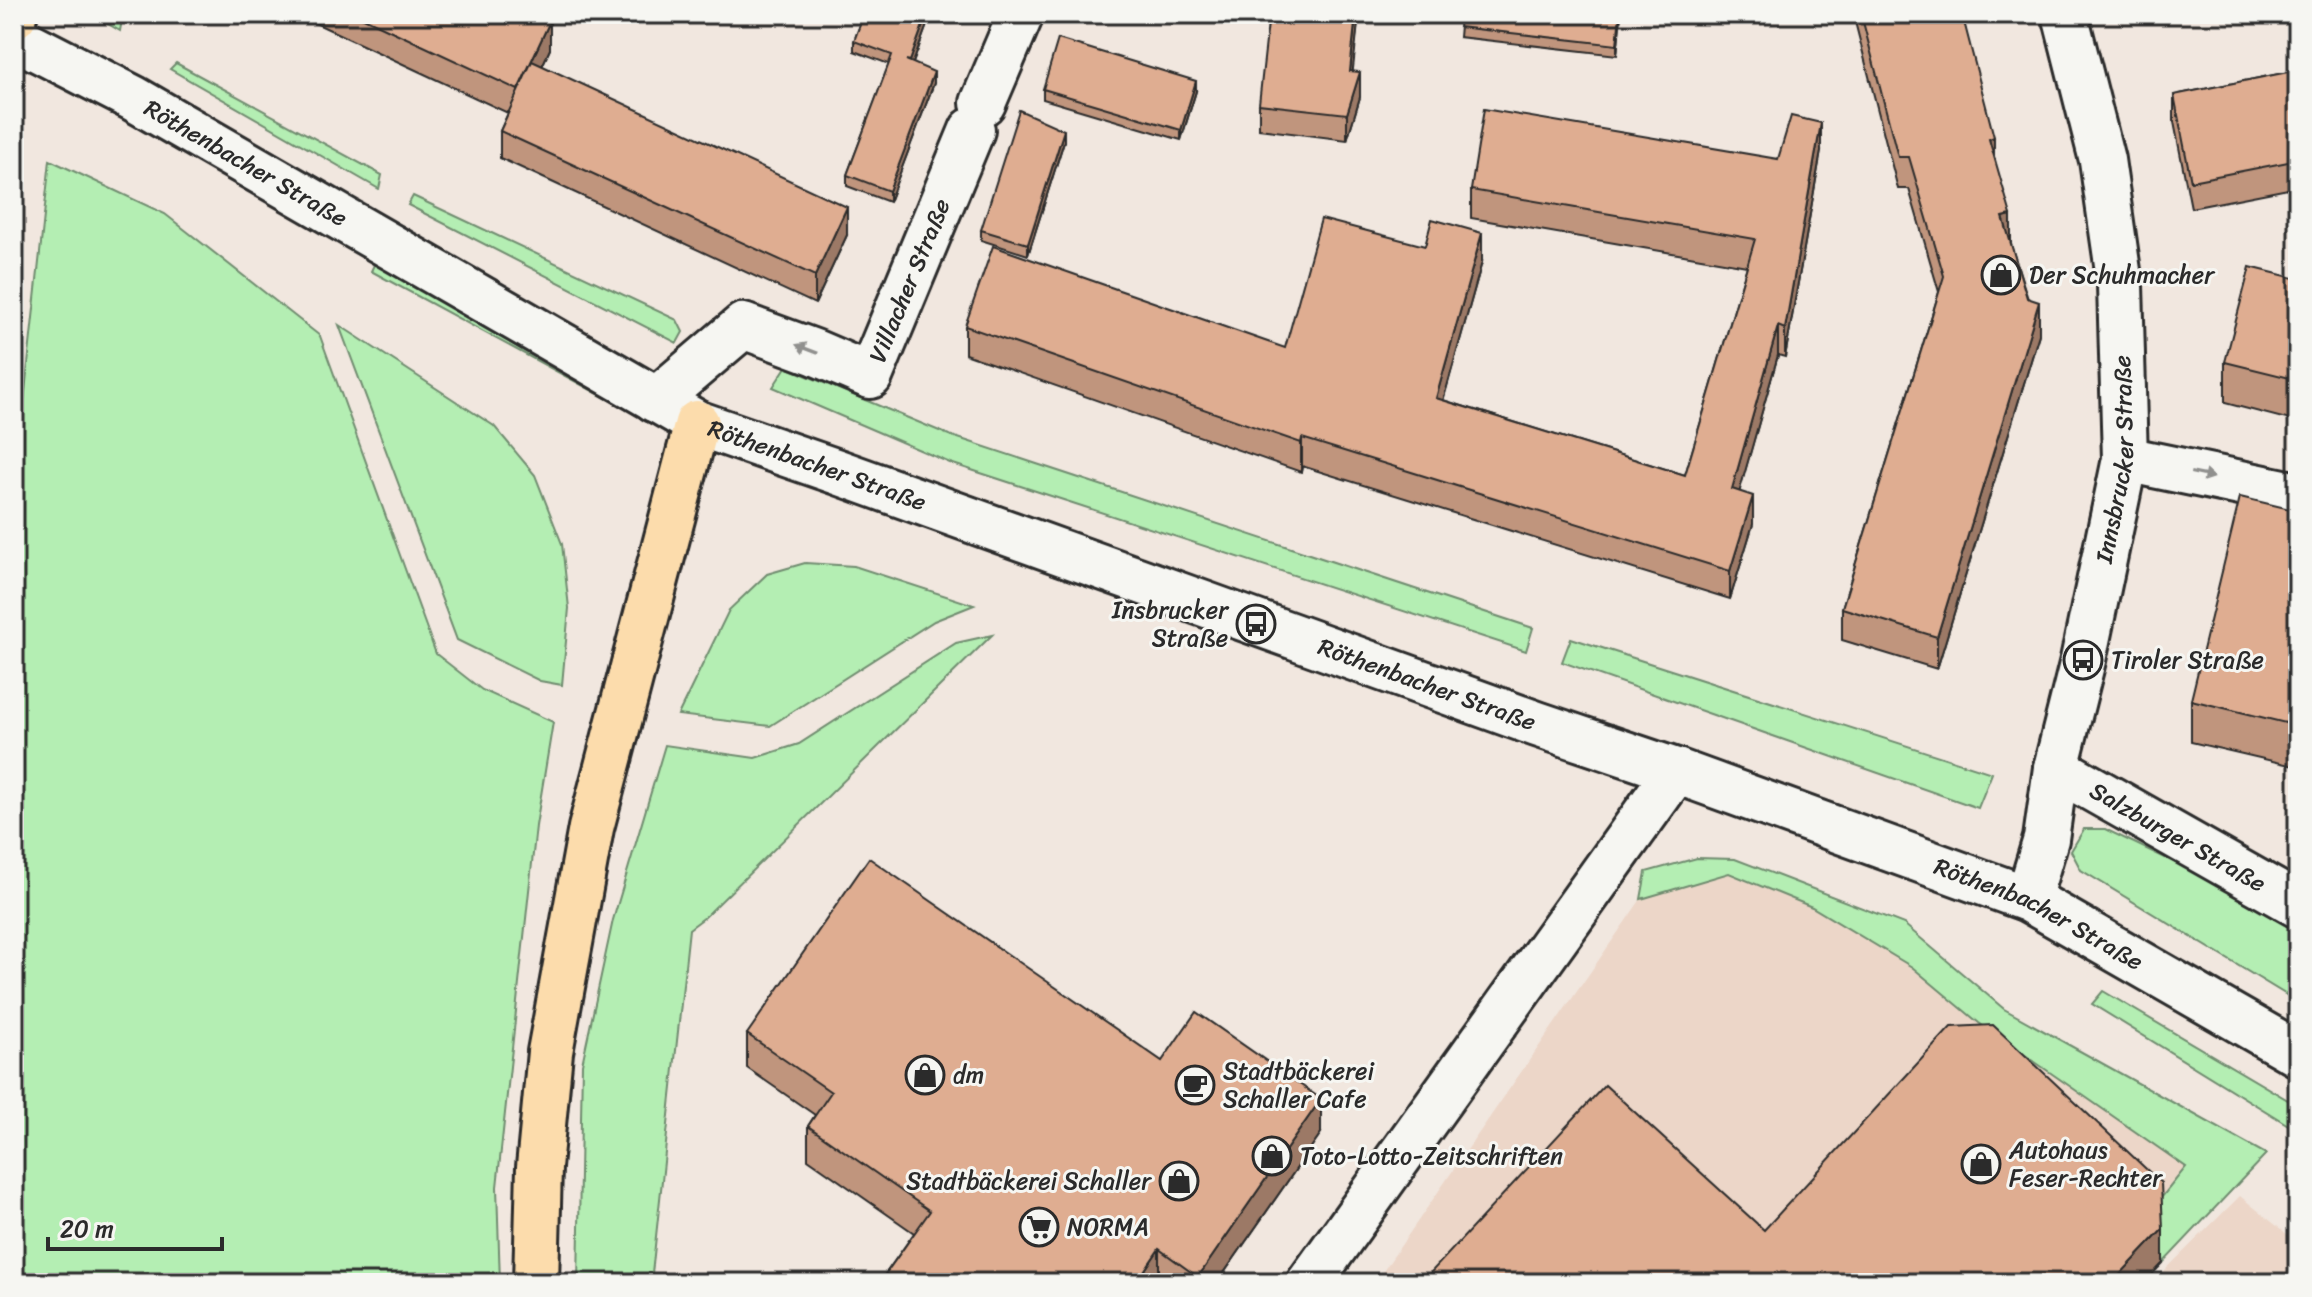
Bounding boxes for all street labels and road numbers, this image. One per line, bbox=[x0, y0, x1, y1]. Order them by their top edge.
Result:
street label: Röthenbacher Straße bbox=[136, 88, 356, 238]
street label: Villacher Straße bbox=[857, 192, 962, 369]
street label: Innsbrucker Straße bbox=[2083, 355, 2146, 568]
street label: Röthenbacher Straße bbox=[702, 407, 932, 523]
street label: Röthenbacher Straße bbox=[1312, 626, 1542, 743]
street label: Salzburger Straße bbox=[2082, 770, 2274, 904]
street label: Röthenbacher Straße bbox=[1928, 845, 2151, 982]

